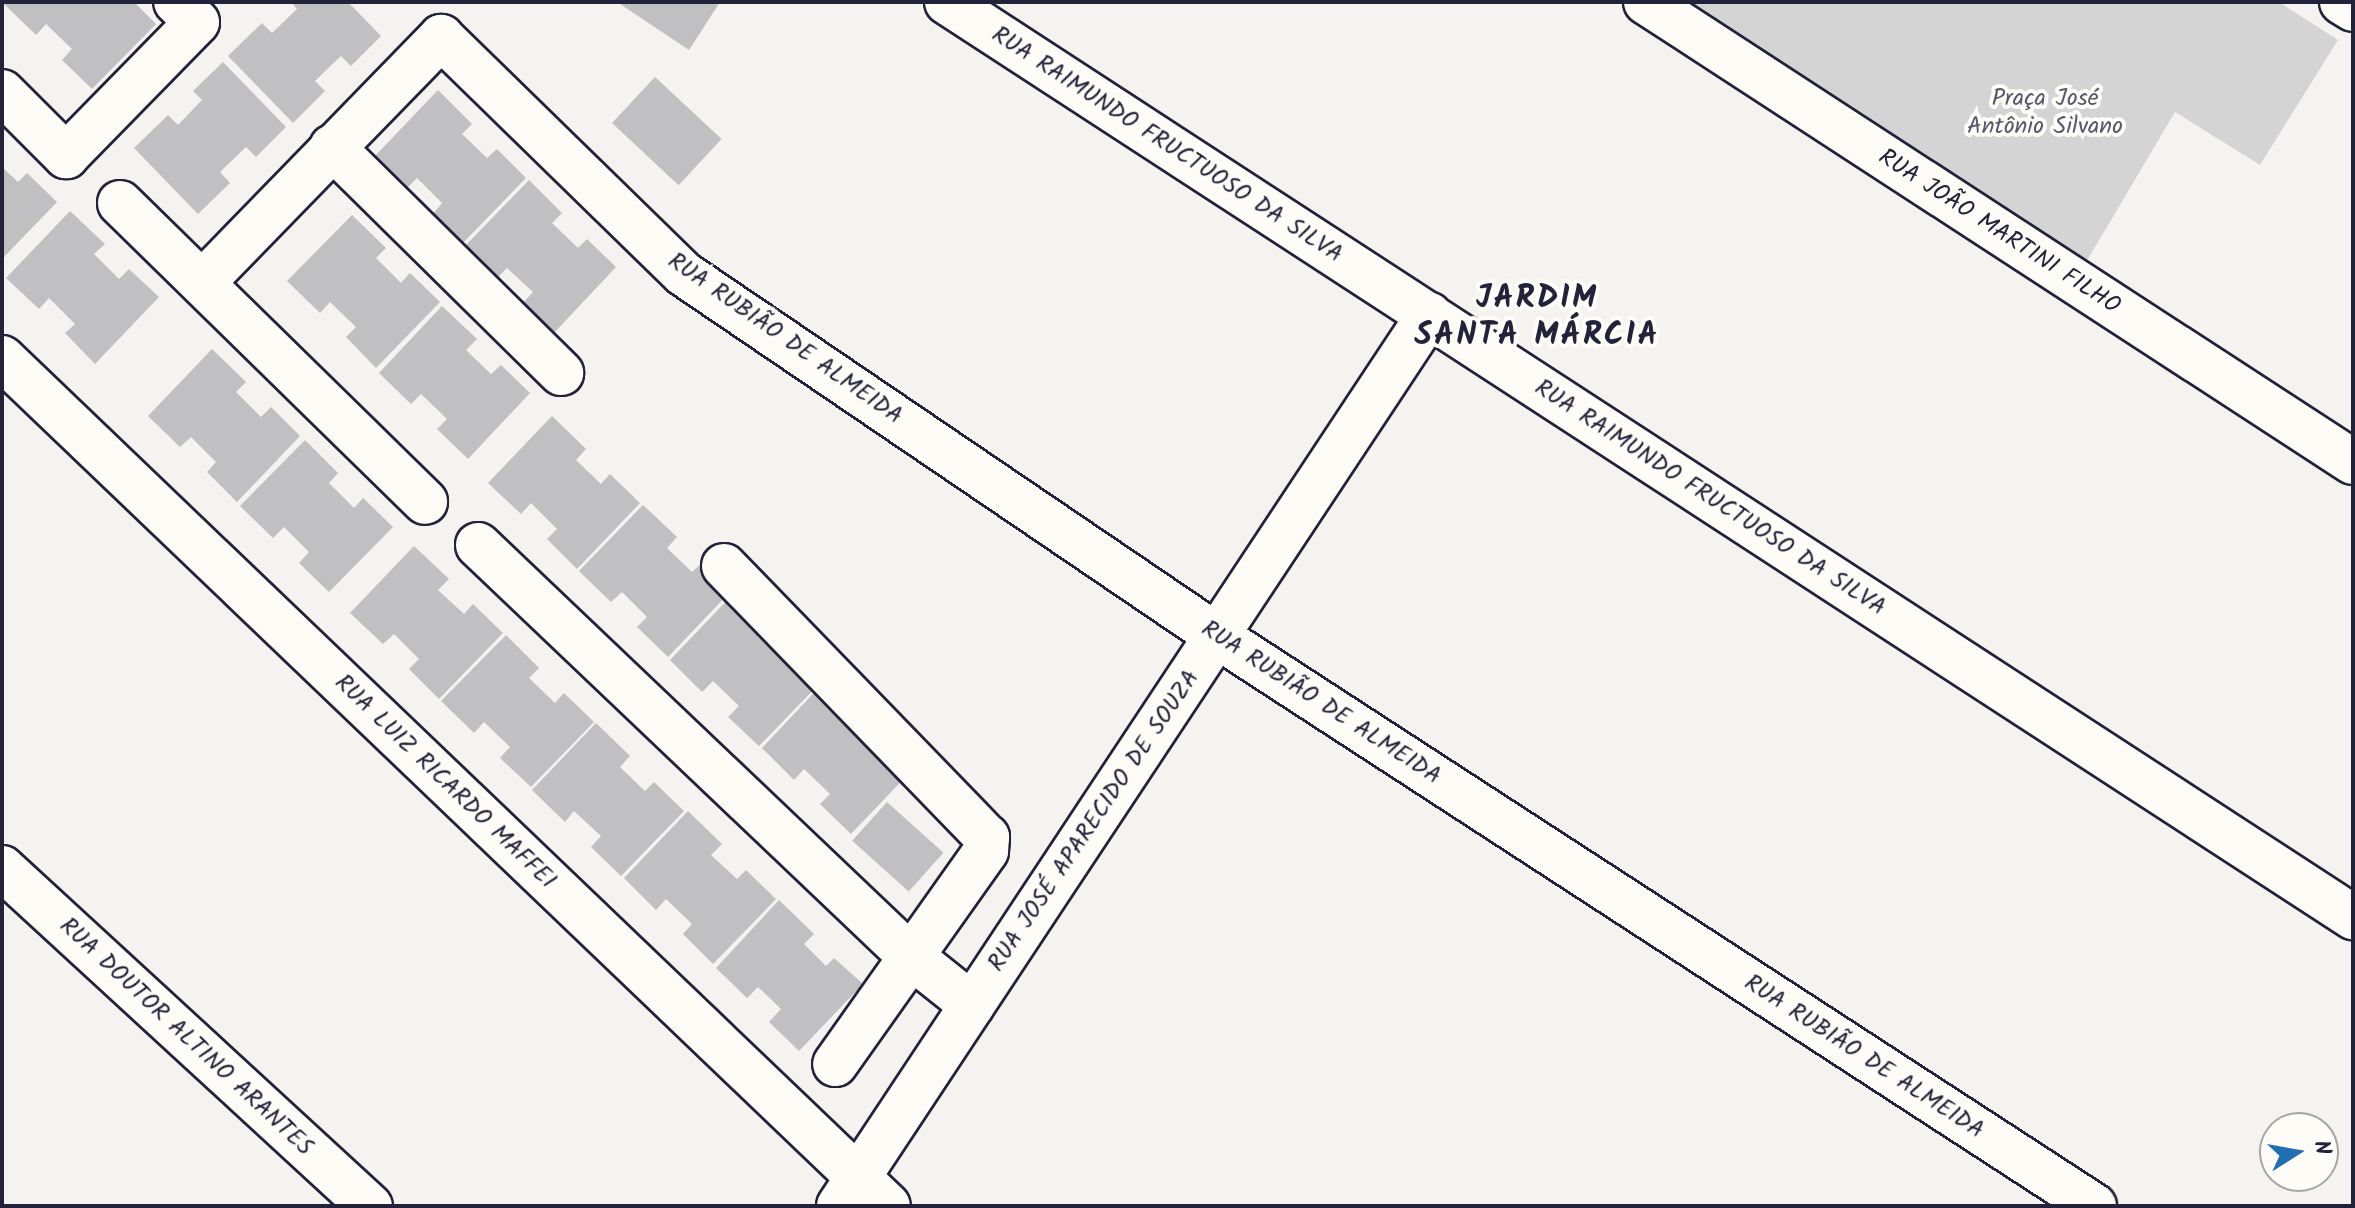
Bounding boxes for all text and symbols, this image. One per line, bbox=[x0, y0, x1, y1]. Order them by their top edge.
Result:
street label: RUA RAIMUNDO FRUCTUOSO DA SILVA bbox=[986, 21, 1348, 269]
park label: Praça José Antônio Silvano bbox=[1967, 85, 2123, 141]
street label: RUA JOÃO MARTINI FILHO bbox=[1873, 143, 2125, 321]
street label: RUA RUBIÃO DE ALMEIDA bbox=[662, 247, 908, 431]
district label: JARDIM SANTA MÁRCIA bbox=[1414, 281, 1660, 356]
street label: RUA RAIMUNDO FRUCTUOSO DA SILVA bbox=[1529, 374, 1891, 622]
street label: RUA RUBIÃO DE ALMEIDA bbox=[1196, 615, 1446, 791]
street label: RUA JOSÉ APARECIDO DE SOUZA bbox=[982, 665, 1206, 977]
street label: RUA LUIZ RICARDO MAFFEI bbox=[328, 669, 562, 895]
street label: RUA DOUTOR ALTINO ARANTES bbox=[53, 912, 319, 1162]
street label: RUA RUBIÃO DE ALMEIDA bbox=[1739, 969, 1989, 1145]
north arrow bbox=[2259, 1112, 2339, 1192]
text: N bbox=[2303, 1138, 2340, 1158]

